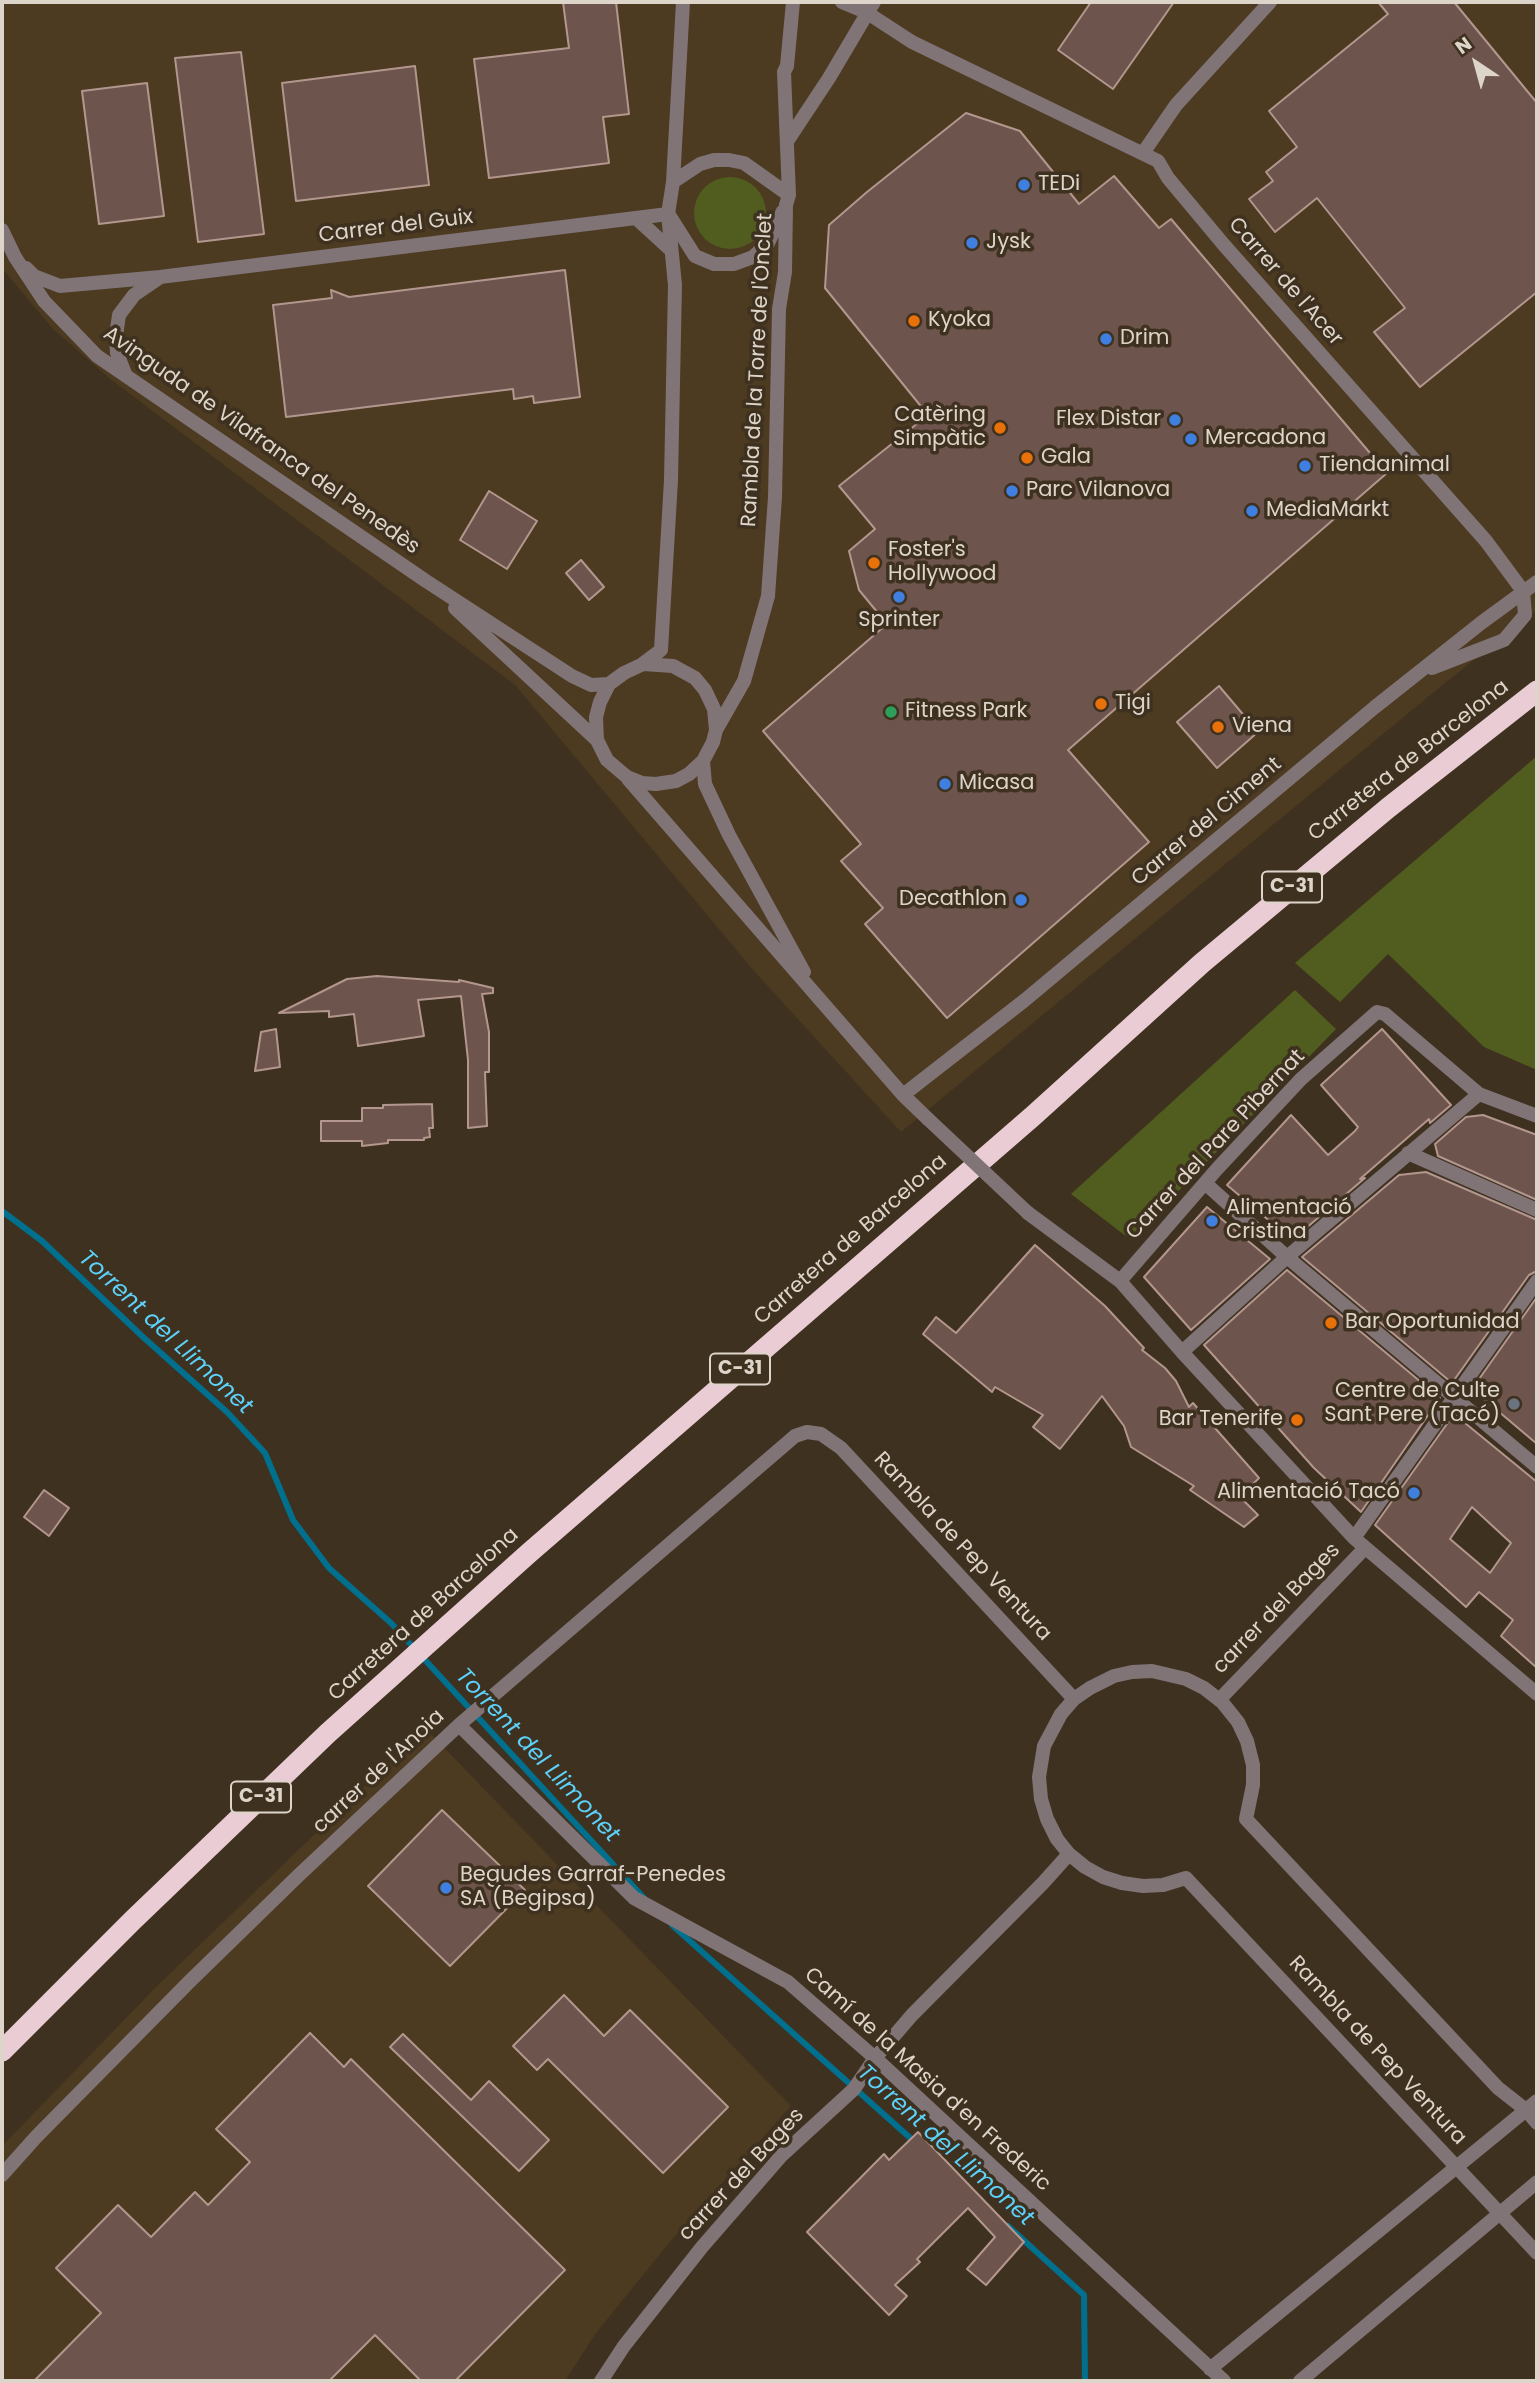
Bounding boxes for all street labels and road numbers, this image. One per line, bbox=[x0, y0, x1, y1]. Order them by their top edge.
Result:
street label: Carrer del Guix bbox=[317, 205, 475, 249]
street label: Rambla de la Torre de l'Onclet bbox=[737, 212, 779, 528]
street label: Carrer de l'Acer bbox=[1222, 213, 1348, 351]
street label: Avinguda de Vilafranca del Penedès bbox=[98, 322, 424, 560]
street label: Carretera de Barcelona bbox=[1304, 675, 1514, 847]
street label: Carrer del Ciment bbox=[1127, 752, 1287, 892]
road number: C-31 bbox=[1262, 872, 1322, 902]
street label: Carrer del Pare Pibernat bbox=[1121, 1045, 1311, 1245]
street label: Carretera de Barcelona bbox=[749, 1149, 953, 1331]
road number: C-31 bbox=[710, 1354, 770, 1385]
street label: Rambla de Pep Ventura bbox=[868, 1447, 1056, 1647]
street label: Carretera de Barcelona bbox=[324, 1523, 524, 1707]
street label: carrer del Bages bbox=[1208, 1538, 1346, 1680]
street label: carrer de l'Anoia bbox=[308, 1705, 450, 1839]
road number: C-31 bbox=[231, 1782, 291, 1812]
street label: Rambla de Pep Ventura bbox=[1283, 1951, 1471, 2151]
street label: Camí de la Masia d'en Frederic bbox=[799, 1963, 1055, 2197]
street label: carrer del Bages bbox=[674, 2103, 810, 2247]

